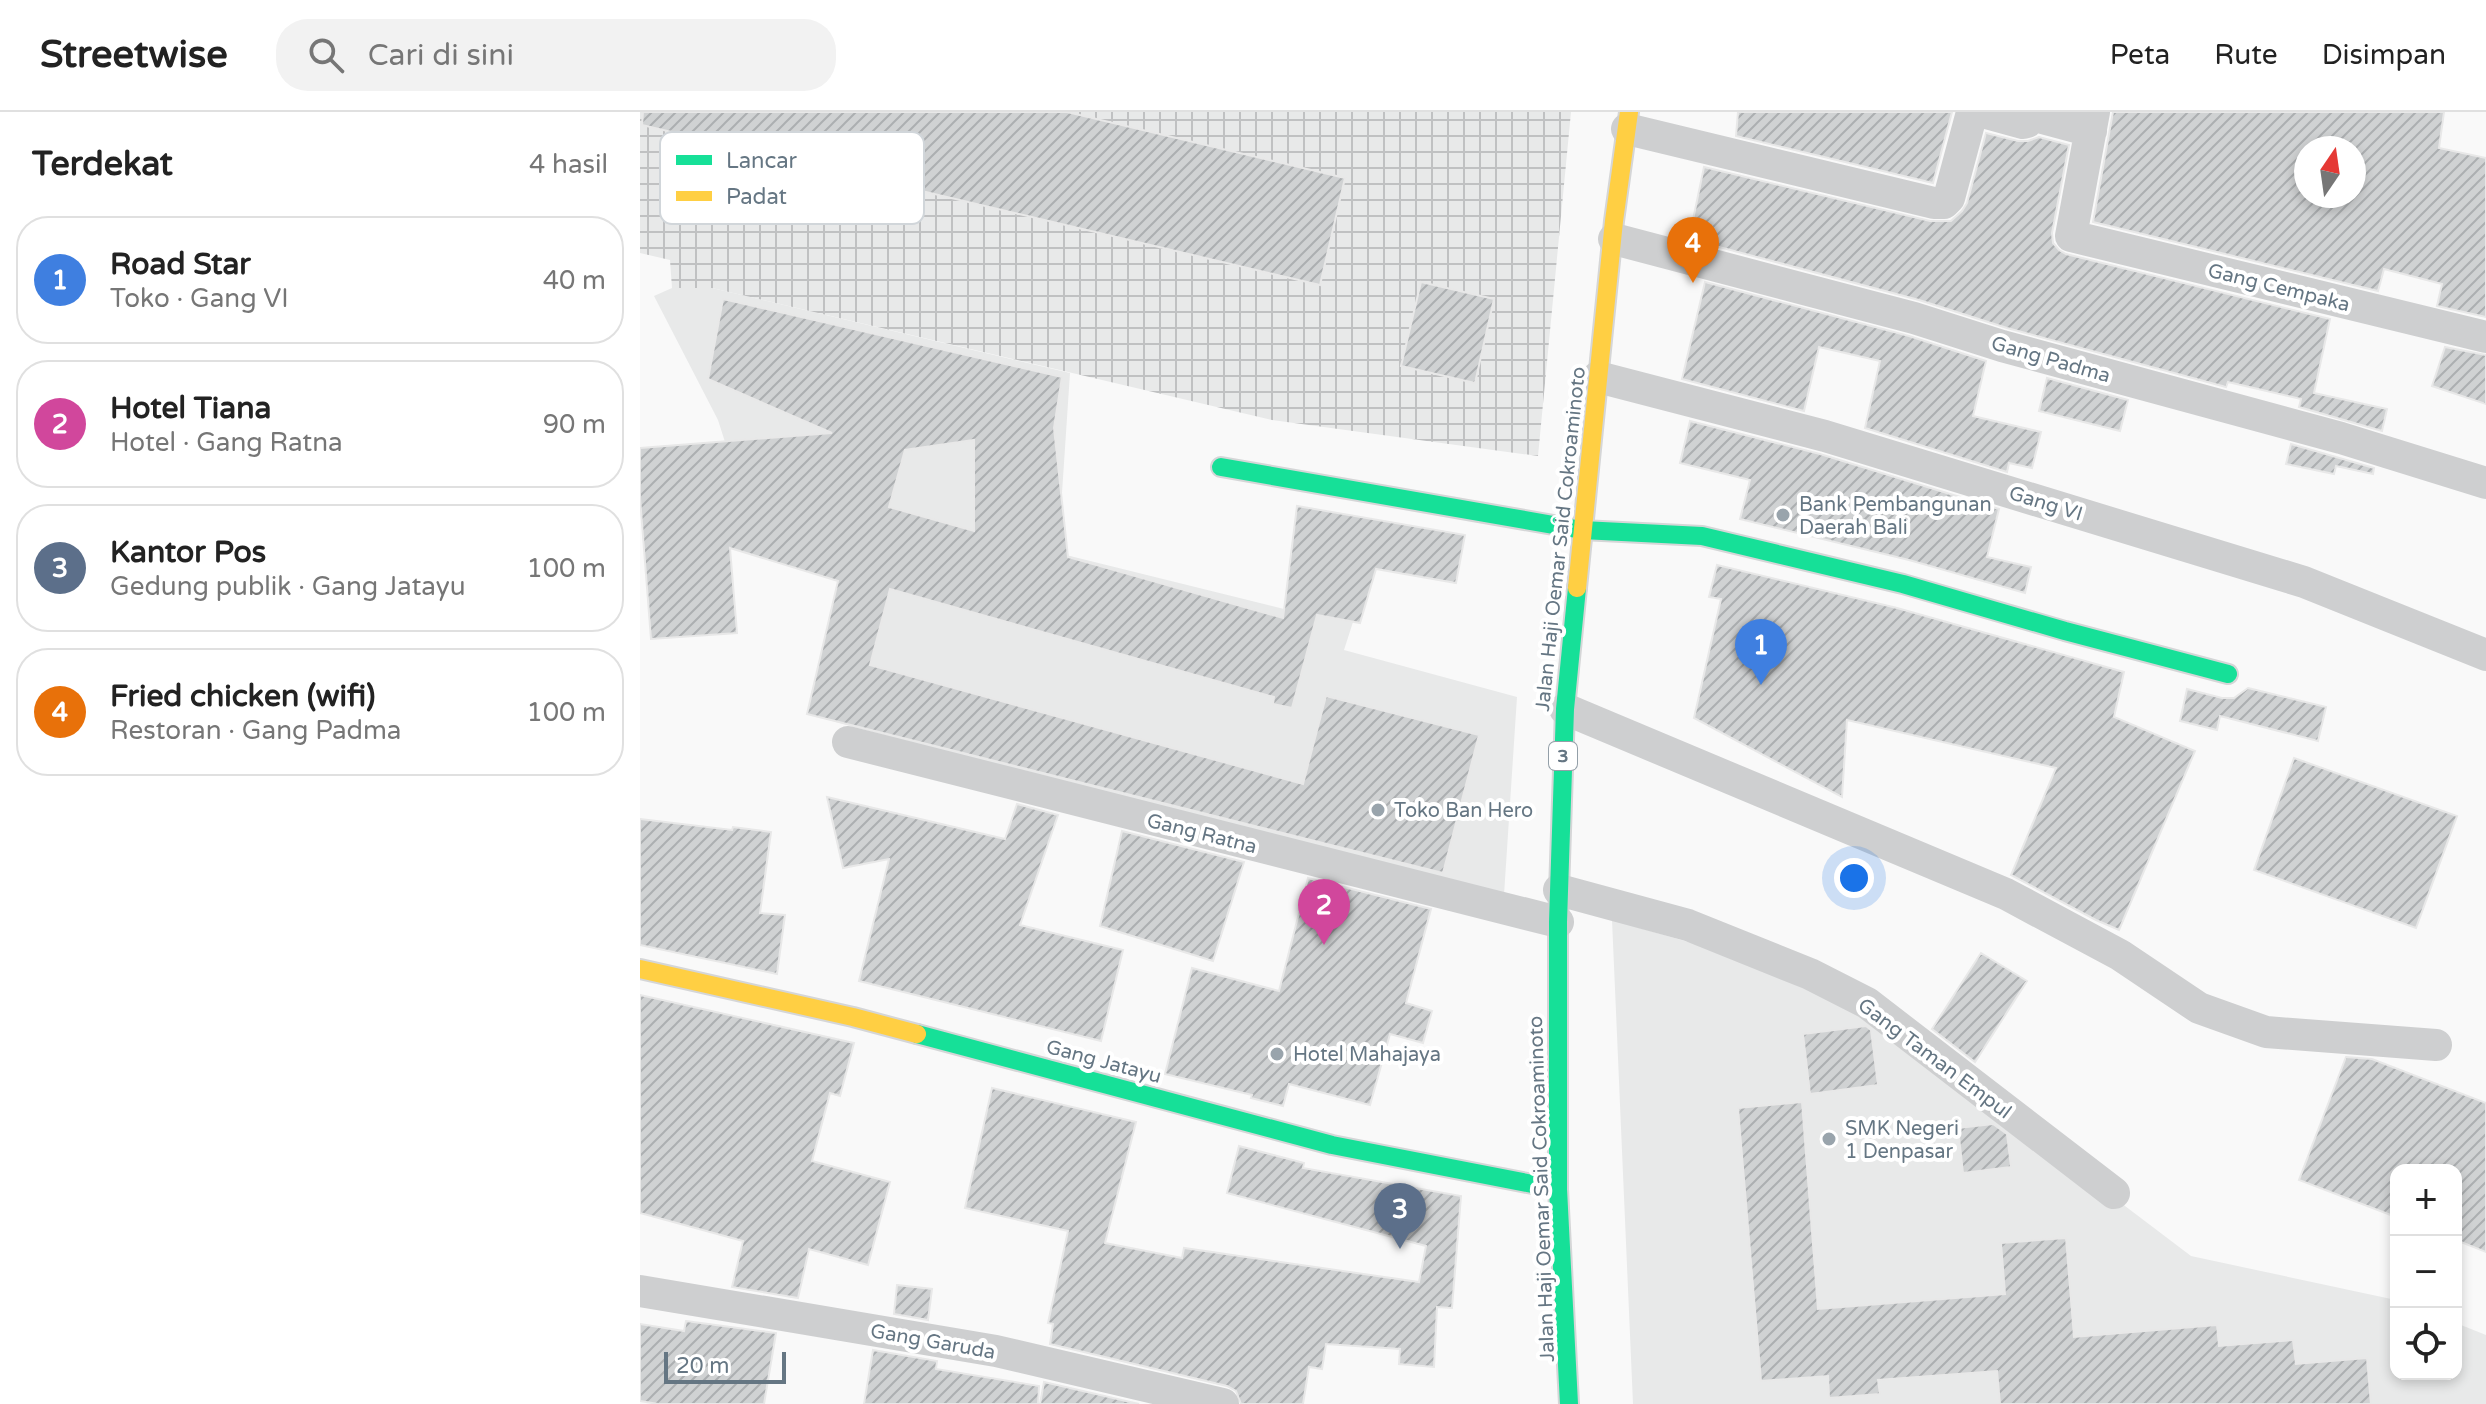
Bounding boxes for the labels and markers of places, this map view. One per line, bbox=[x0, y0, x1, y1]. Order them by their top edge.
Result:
pin: 4 bbox=[1667, 217, 1719, 283]
place label: Bank Pembangunan Daerah Bali bbox=[1799, 493, 1992, 540]
marker: Bank Pembangunan Daerah Bali bbox=[1774, 506, 1792, 524]
pin: 1 bbox=[1735, 619, 1787, 685]
place label: Toko Ban Hero bbox=[1394, 799, 1533, 823]
marker: Toko Ban Hero bbox=[1369, 801, 1387, 819]
pin: 2 bbox=[1298, 879, 1350, 945]
place label: Hotel Mahajaya bbox=[1293, 1043, 1441, 1067]
marker: Hotel Mahajaya bbox=[1268, 1045, 1286, 1063]
place label: SMK Negeri 1 Denpasar bbox=[1845, 1117, 1959, 1164]
marker: SMK Negeri 1 Denpasar bbox=[1820, 1130, 1838, 1148]
pin: 3 bbox=[1374, 1183, 1426, 1249]

